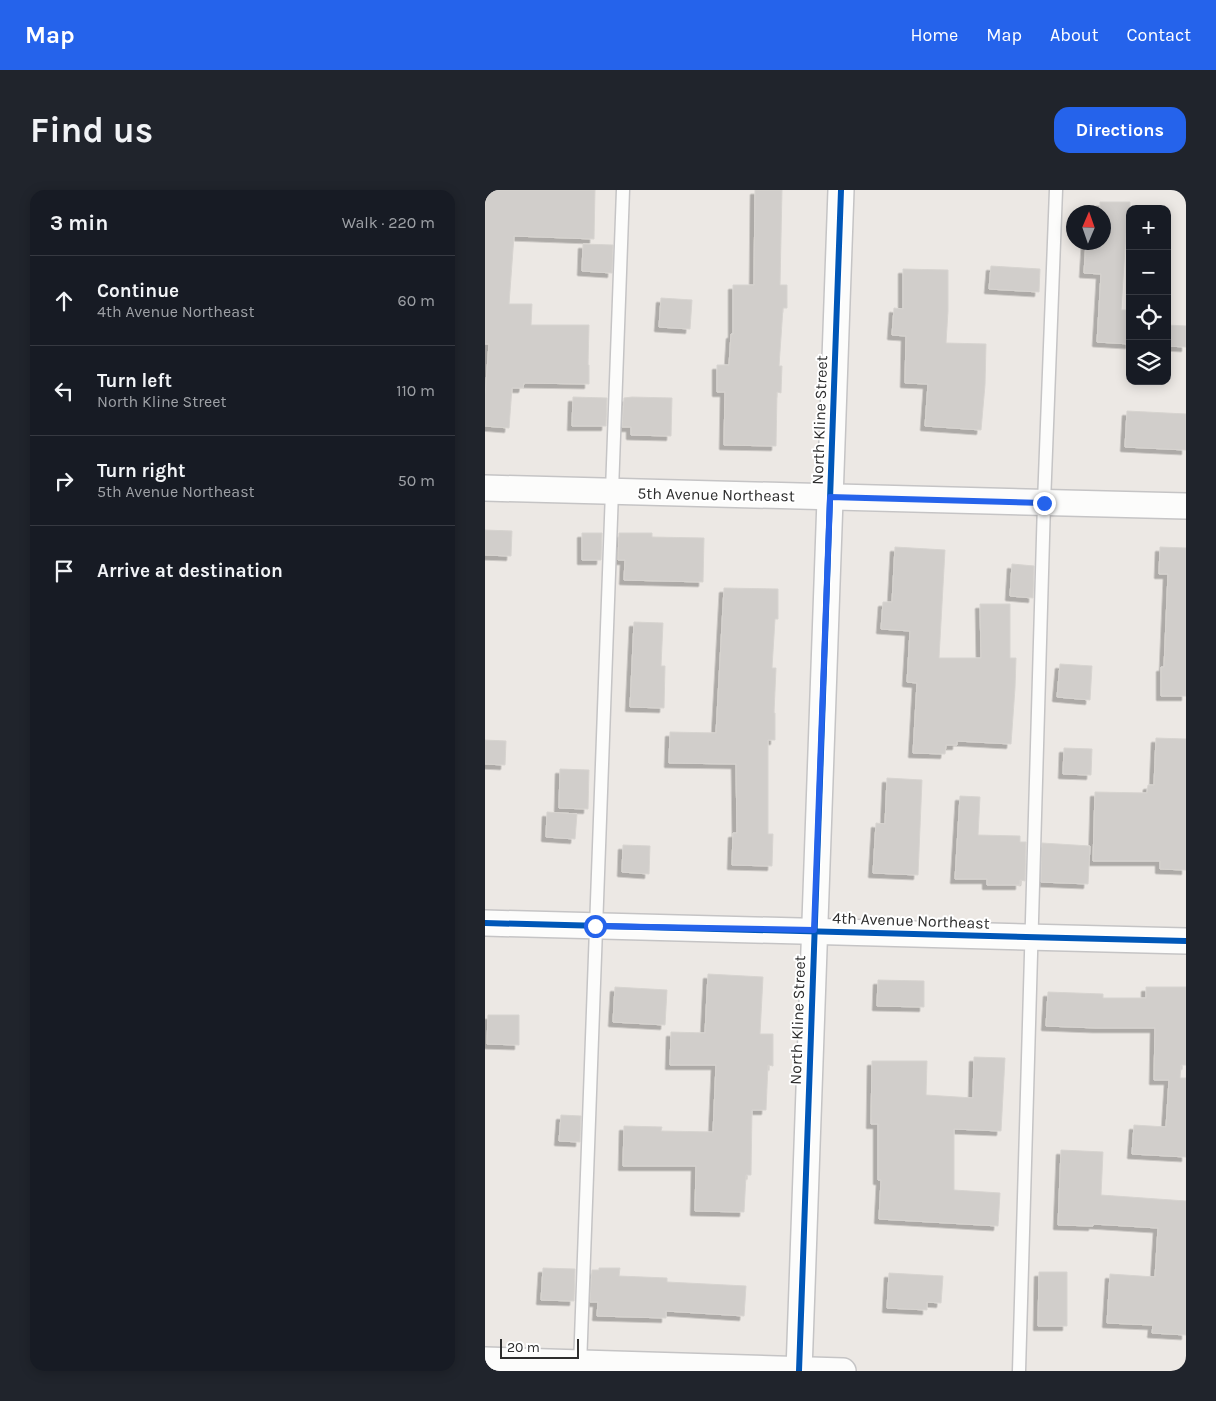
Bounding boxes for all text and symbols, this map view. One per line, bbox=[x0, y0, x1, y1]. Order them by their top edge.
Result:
text: Map bbox=[25, 21, 75, 49]
text: Home bbox=[910, 24, 958, 46]
text: Map bbox=[986, 24, 1022, 46]
text: About bbox=[1050, 24, 1099, 46]
text: Contact bbox=[1127, 24, 1191, 46]
button: Directions bbox=[1054, 107, 1186, 153]
text: Find us bbox=[30, 110, 153, 151]
north arrow bbox=[1066, 205, 1111, 250]
map controls bbox=[1126, 205, 1171, 385]
button: + bbox=[1126, 205, 1171, 250]
text: 3 min bbox=[50, 211, 108, 235]
text: Walk · 220 m bbox=[342, 213, 435, 232]
button: − bbox=[1126, 250, 1171, 295]
text: Continue bbox=[97, 280, 179, 302]
icon: ahead bbox=[50, 287, 78, 315]
text: 60 m bbox=[398, 291, 435, 310]
button: locate bbox=[1126, 295, 1171, 340]
text: 4th Avenue Northeast bbox=[97, 302, 254, 321]
button: layers bbox=[1126, 340, 1171, 385]
street label: North Kline Street bbox=[808, 355, 831, 485]
text: Turn left bbox=[97, 370, 172, 392]
icon: left bbox=[50, 377, 78, 405]
text: 110 m bbox=[396, 381, 435, 400]
text: North Kline Street bbox=[97, 392, 227, 411]
text: Turn right bbox=[97, 460, 186, 482]
icon: right bbox=[50, 467, 78, 495]
text: 50 m bbox=[398, 471, 435, 490]
text: 5th Avenue Northeast bbox=[97, 482, 255, 501]
street label: 5th Avenue Northeast bbox=[637, 484, 795, 505]
route end bbox=[1033, 492, 1056, 515]
icon: arrive bbox=[50, 557, 78, 585]
text: Arrive at destination bbox=[97, 560, 283, 582]
street label: 4th Avenue Northeast bbox=[832, 908, 990, 933]
route start bbox=[584, 915, 607, 938]
street label: North Kline Street bbox=[786, 955, 809, 1085]
scale bar bbox=[500, 1336, 579, 1359]
text: 20 m bbox=[507, 1339, 540, 1356]

